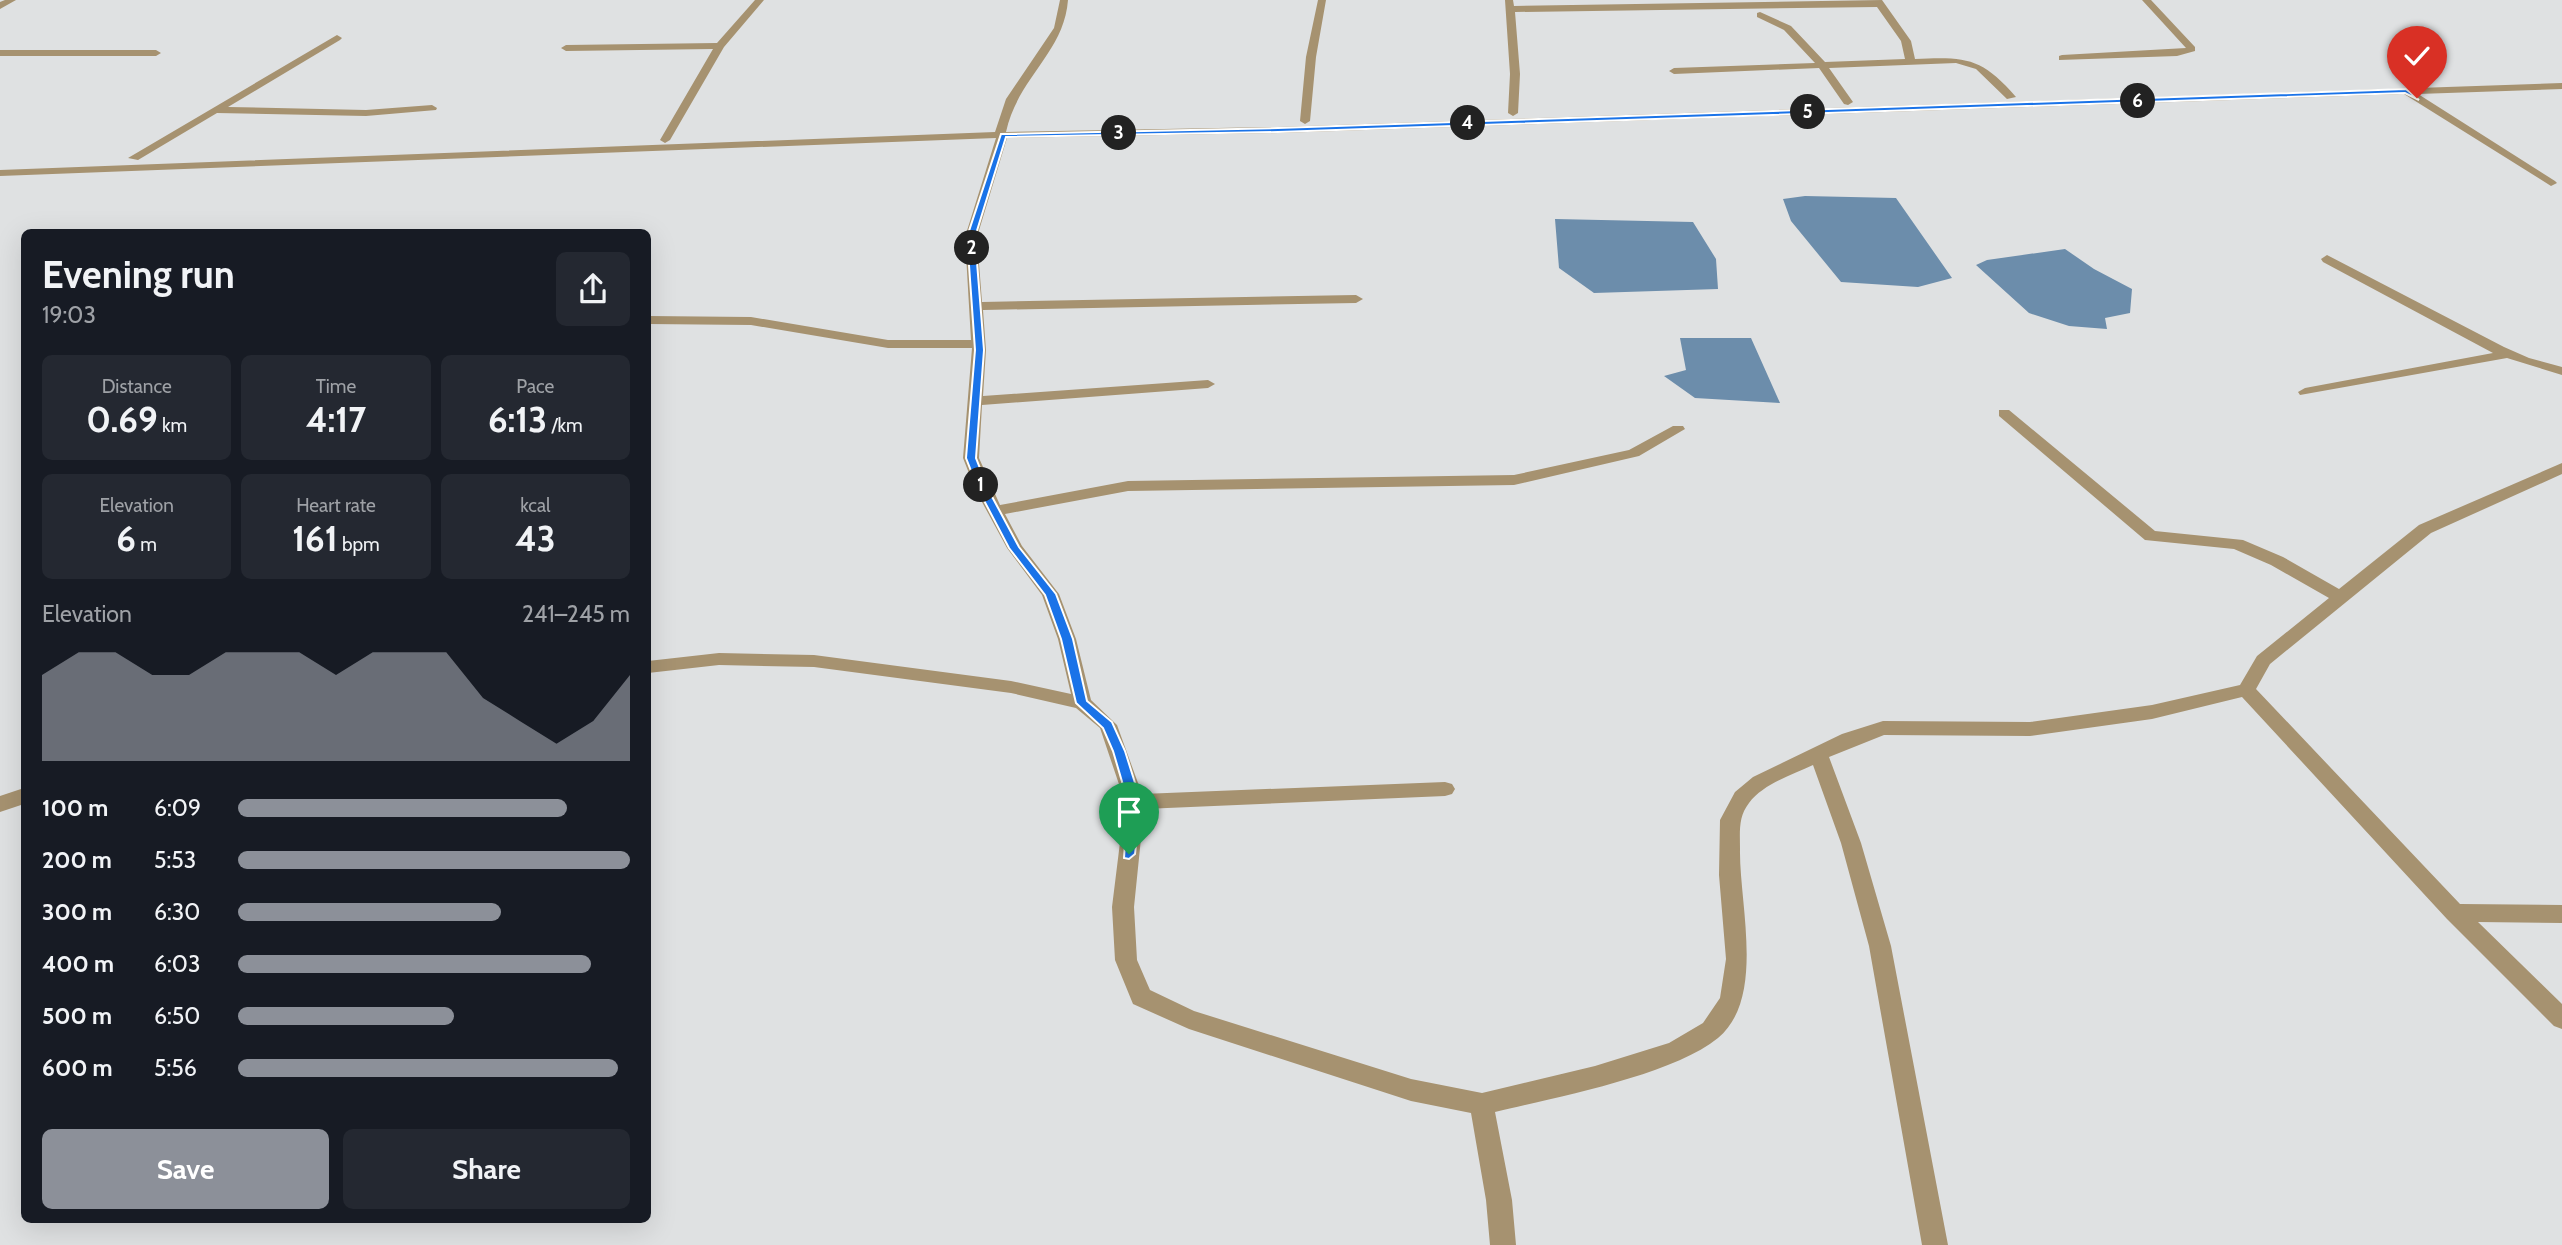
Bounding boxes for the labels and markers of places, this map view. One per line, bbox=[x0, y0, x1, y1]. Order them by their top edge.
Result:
pin bbox=[2387, 26, 2447, 98]
pin: 6 bbox=[2120, 84, 2156, 119]
pin: 5 bbox=[1790, 94, 1826, 130]
pin: 4 bbox=[1450, 106, 1486, 140]
pin: 3 bbox=[1102, 116, 1136, 150]
pin: 2 bbox=[954, 230, 990, 266]
pin: 1 bbox=[964, 468, 998, 503]
pin bbox=[1099, 782, 1159, 854]

